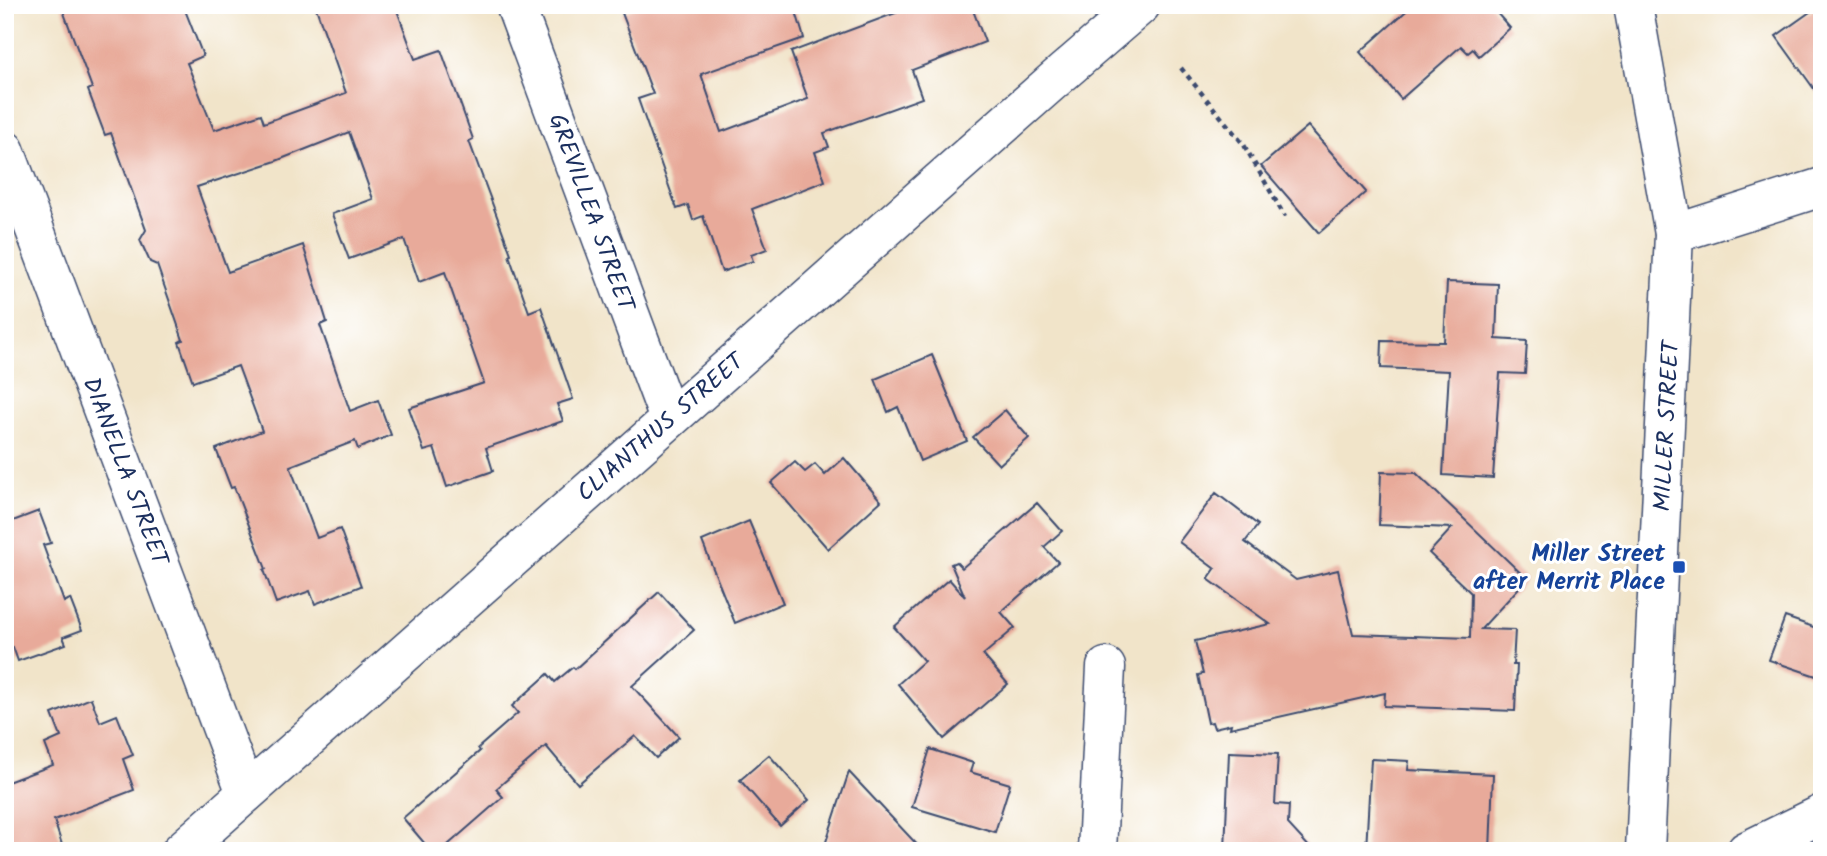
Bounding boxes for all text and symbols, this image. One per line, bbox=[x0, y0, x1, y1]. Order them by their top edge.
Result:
street label: GREVILLEA STREET bbox=[537, 108, 645, 319]
street label: MILLER STREET bbox=[1644, 338, 1692, 512]
street label: CLIANTHUS STREET bbox=[568, 342, 755, 512]
street label: DIANELLA STREET bbox=[71, 372, 179, 573]
place label: Miller Street after Merrit Place bbox=[1473, 535, 1666, 602]
marker: Miller Street after Merrit Place bbox=[1671, 559, 1687, 575]

